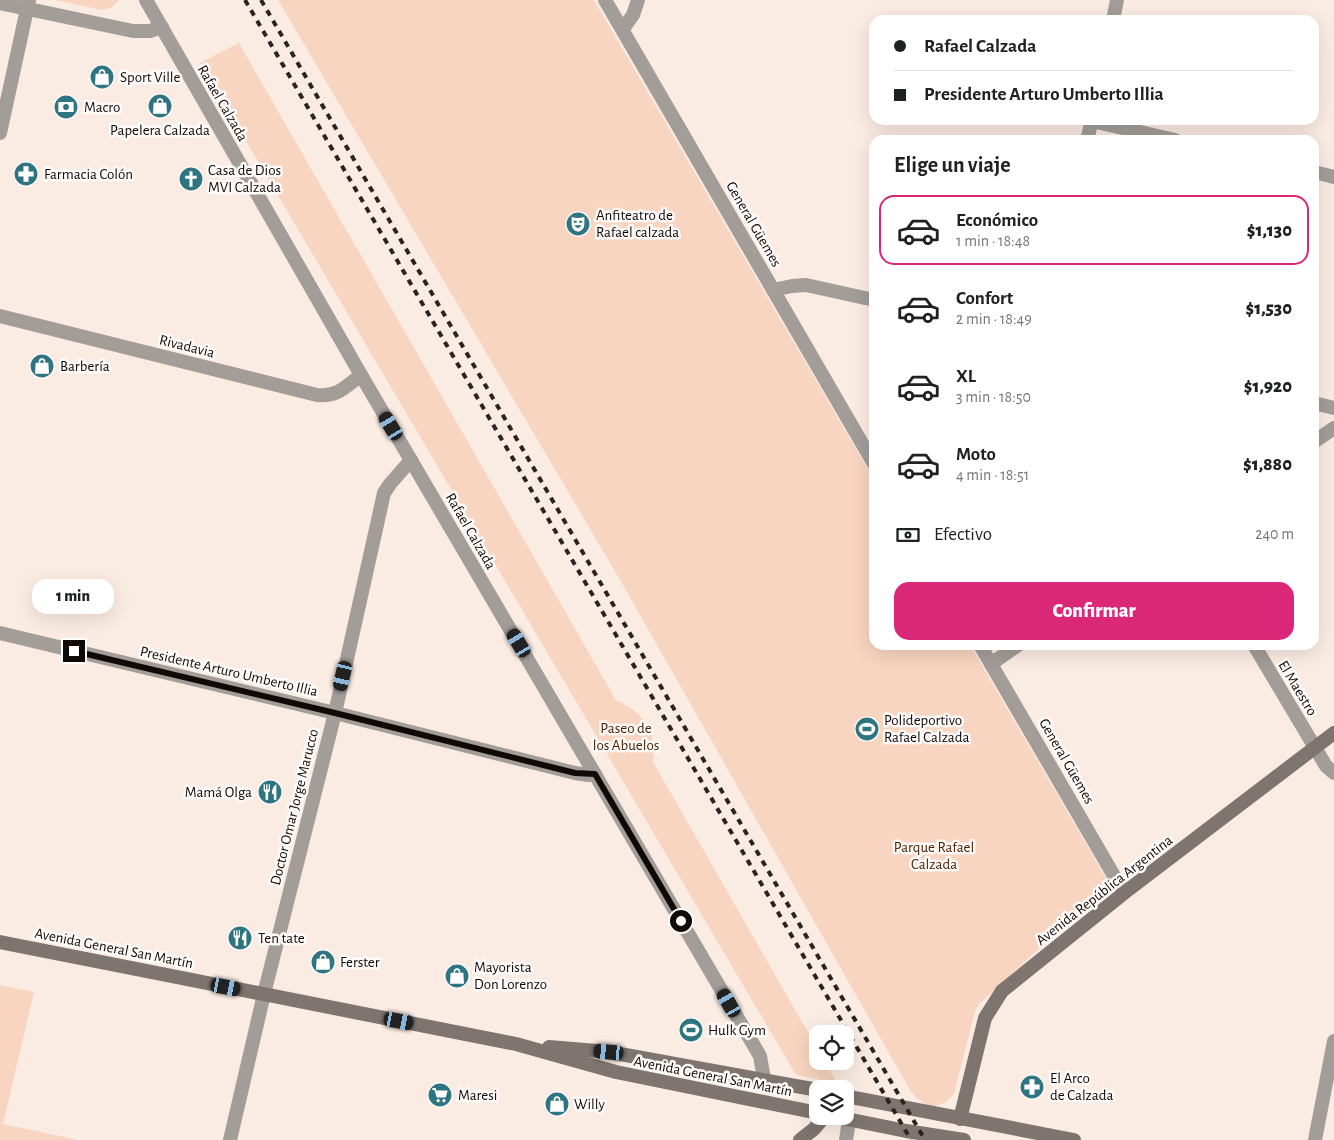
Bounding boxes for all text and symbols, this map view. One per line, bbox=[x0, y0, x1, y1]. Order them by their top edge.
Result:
text: Rafael Calzada bbox=[924, 37, 1036, 56]
street label: Rafael Calzada bbox=[195, 62, 250, 144]
shop icon: Sport Ville bbox=[89, 64, 115, 90]
place label: Sport Ville bbox=[120, 70, 181, 85]
text: Presidente Arturo Umberto Illia bbox=[924, 85, 1164, 104]
shop icon: Papelera Calzada bbox=[147, 93, 173, 119]
bank icon: Macro bbox=[53, 94, 79, 120]
place label: Macro bbox=[84, 100, 120, 115]
place label: Papelera Calzada bbox=[110, 123, 210, 138]
text: Elige un viaje bbox=[894, 154, 1011, 176]
pharmacy icon: Farmacia Colón bbox=[13, 161, 39, 187]
place label: Casa de Dios MVI Calzada bbox=[208, 163, 281, 195]
church icon: Casa de Dios MVI Calzada bbox=[178, 166, 204, 192]
place label: Farmacia Colón bbox=[44, 167, 133, 182]
street label: General Güemes bbox=[723, 179, 784, 269]
place label: Anfiteatro de Rafael calzada bbox=[596, 208, 679, 240]
icon: car bbox=[896, 208, 941, 253]
theatre icon: Anfiteatro de Rafael calzada bbox=[565, 211, 591, 237]
text: Económico bbox=[956, 211, 1038, 230]
text: $1,130 bbox=[1247, 221, 1292, 240]
text: 1 min · 18:48 bbox=[956, 233, 1030, 249]
icon: car bbox=[896, 286, 941, 331]
text: Confort bbox=[956, 289, 1013, 308]
text: $1,530 bbox=[1245, 299, 1292, 318]
text: 2 min · 18:49 bbox=[956, 311, 1032, 327]
street label: Rivadavia bbox=[158, 332, 216, 361]
shop icon: Barbería bbox=[29, 353, 55, 379]
place label: Barbería bbox=[60, 359, 110, 374]
icon: car bbox=[896, 364, 941, 409]
text: XL bbox=[956, 367, 976, 386]
text: $1,920 bbox=[1244, 377, 1292, 396]
text: 3 min · 18:50 bbox=[956, 389, 1031, 405]
car bbox=[376, 409, 405, 443]
icon: car bbox=[896, 442, 941, 487]
text: Moto bbox=[956, 445, 996, 464]
text: $1,880 bbox=[1243, 455, 1292, 474]
text: 4 min · 18:51 bbox=[956, 467, 1029, 483]
street label: Rafael Calzada bbox=[443, 490, 498, 572]
icon: cash bbox=[894, 521, 922, 549]
text: Efectivo bbox=[934, 525, 992, 544]
text: 240 m bbox=[1255, 526, 1294, 542]
callout: 1 min bbox=[33, 578, 115, 614]
button: Confirmar bbox=[894, 582, 1294, 640]
text: 1 min bbox=[56, 588, 90, 604]
car bbox=[504, 626, 533, 660]
route end bbox=[63, 640, 85, 662]
street label: Presidente Arturo Umberto Illia bbox=[138, 644, 319, 699]
street label: El Maestro bbox=[1275, 658, 1320, 718]
car bbox=[332, 660, 353, 692]
place label: Polideportivo Rafael Calzada bbox=[884, 713, 970, 745]
sports icon: Polideportivo Rafael Calzada bbox=[854, 716, 880, 742]
street label: General Güemes bbox=[1036, 716, 1097, 806]
park label: Paseo de los Abuelos bbox=[593, 721, 659, 753]
street label: Doctor Omar Jorge Marucco bbox=[268, 727, 321, 887]
restaurant icon: Mamá Olga bbox=[257, 779, 283, 805]
place label: Mamá Olga bbox=[185, 785, 252, 800]
street label: Avenida República Argentina bbox=[1033, 833, 1175, 948]
park label: Parque Rafael Calzada bbox=[894, 840, 974, 872]
route start bbox=[670, 910, 692, 932]
restaurant icon: Ten tate bbox=[227, 925, 253, 951]
street label: Avenida General San Martín bbox=[33, 926, 195, 971]
place label: Ten tate bbox=[258, 931, 305, 946]
shop icon: Ferster bbox=[310, 949, 336, 975]
place label: Ferster bbox=[340, 955, 380, 970]
place label: Mayorista Don Lorenzo bbox=[474, 960, 547, 992]
shop icon: Mayorista Don Lorenzo bbox=[444, 963, 470, 989]
car bbox=[209, 977, 242, 997]
car bbox=[715, 986, 742, 1020]
car bbox=[382, 1011, 415, 1031]
sports icon: Hulk Gym bbox=[678, 1017, 704, 1043]
place label: Hulk Gym bbox=[708, 1023, 766, 1038]
map controls bbox=[809, 1025, 854, 1125]
button: locate bbox=[809, 1025, 854, 1070]
car bbox=[593, 1043, 624, 1061]
street label: Avenida General San Martín bbox=[632, 1054, 794, 1099]
place label: El Arco de Calzada bbox=[1050, 1071, 1113, 1103]
pharmacy icon: El Arco de Calzada bbox=[1019, 1074, 1045, 1100]
button: layers bbox=[809, 1080, 854, 1125]
supermarket icon: Maresi bbox=[427, 1082, 453, 1108]
place label: Maresi bbox=[458, 1088, 497, 1103]
shop icon: Willy bbox=[544, 1091, 570, 1117]
place label: Willy bbox=[574, 1097, 605, 1112]

